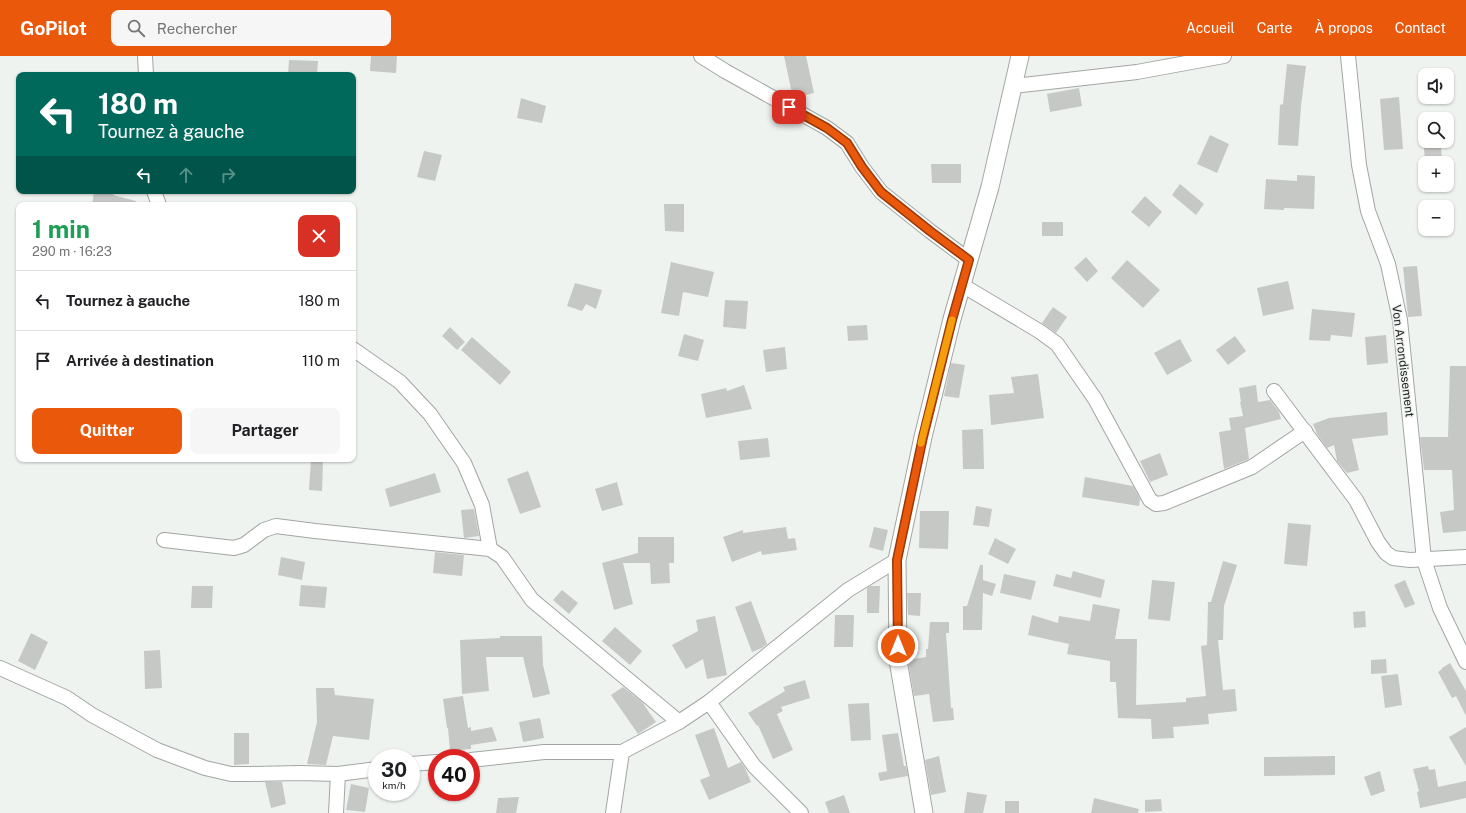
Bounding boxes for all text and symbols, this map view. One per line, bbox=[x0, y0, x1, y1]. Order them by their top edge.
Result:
search box bbox=[111, 10, 391, 46]
text: GoPilot bbox=[20, 17, 87, 39]
icon: search bbox=[125, 17, 147, 39]
text: Rechercher bbox=[157, 20, 237, 37]
text: Accueil bbox=[1186, 20, 1235, 36]
text: Carte bbox=[1257, 20, 1293, 36]
text: À propos bbox=[1315, 20, 1373, 36]
text: Contact bbox=[1395, 20, 1446, 36]
map controls bbox=[1418, 68, 1454, 236]
button: sound bbox=[1418, 68, 1454, 104]
text: 180 m bbox=[98, 87, 178, 120]
icon: left bbox=[32, 88, 84, 140]
pin bbox=[772, 90, 806, 124]
icon: arrive bbox=[778, 96, 800, 118]
button: search bbox=[1418, 112, 1454, 148]
text: Tournez à gauche bbox=[98, 121, 245, 142]
button: + bbox=[1418, 156, 1454, 192]
icon: left bbox=[133, 164, 155, 186]
icon: ahead bbox=[175, 164, 197, 186]
icon: right bbox=[217, 164, 239, 186]
button: − bbox=[1418, 200, 1454, 236]
text: 1 min bbox=[32, 215, 90, 243]
button: close bbox=[298, 215, 340, 257]
text: 290 m · 16:23 bbox=[32, 244, 112, 259]
icon: left bbox=[32, 290, 54, 312]
text: Tournez à gauche bbox=[66, 292, 190, 309]
text: 180 m bbox=[298, 292, 340, 309]
street label: Von Arrondissement bbox=[1389, 304, 1417, 418]
icon: arrive bbox=[32, 350, 54, 372]
text: Arrivée à destination bbox=[66, 352, 214, 369]
text: 110 m bbox=[302, 352, 340, 369]
button: Quitter bbox=[32, 408, 182, 454]
button: Partager bbox=[190, 408, 340, 454]
position arrow bbox=[877, 625, 919, 667]
speed limit sign: 40 bbox=[428, 749, 480, 801]
text: 30 bbox=[381, 758, 407, 782]
text: km/h bbox=[382, 779, 406, 791]

